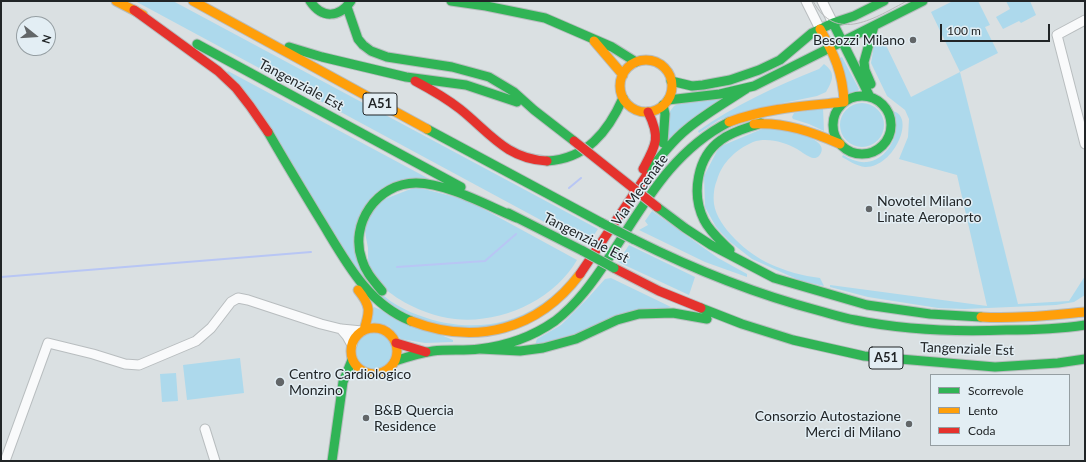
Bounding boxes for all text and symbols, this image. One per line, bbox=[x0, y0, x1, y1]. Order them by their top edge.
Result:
north arrow bbox=[16, 16, 56, 56]
scale bar bbox=[942, 16, 1052, 42]
text: 100 m bbox=[947, 23, 981, 38]
place label: Besozzi Milano bbox=[813, 32, 905, 48]
text: N bbox=[40, 33, 54, 45]
marker: Besozzi Milano bbox=[908, 35, 918, 45]
street label: Tangenziale Est bbox=[256, 56, 346, 114]
road number: A51 bbox=[363, 93, 397, 115]
street label: Via Mecenate bbox=[608, 151, 672, 229]
place label: Novotel Milano Linate Aeroporto bbox=[877, 193, 981, 226]
marker: Novotel Milano Linate Aeroporto bbox=[864, 204, 874, 214]
street label: Tangenziale Est bbox=[540, 209, 632, 267]
street label: Tangenziale Est bbox=[920, 339, 1014, 359]
road number: A51 bbox=[869, 347, 903, 369]
place label: Centro Cardiologico Monzino bbox=[289, 366, 411, 398]
legend bbox=[930, 374, 1070, 446]
marker: Centro Cardiologico Monzino bbox=[274, 376, 286, 388]
text: Scorrevole bbox=[968, 383, 1024, 398]
place label: B&B Quercia Residence bbox=[374, 402, 454, 434]
text: Lento bbox=[968, 403, 998, 418]
place label: Consorzio Autostazione Merci di Milano bbox=[755, 408, 901, 440]
marker: B&B Quercia Residence bbox=[361, 413, 371, 423]
marker: Consorzio Autostazione Merci di Milano bbox=[904, 419, 914, 429]
text: Coda bbox=[968, 423, 995, 438]

